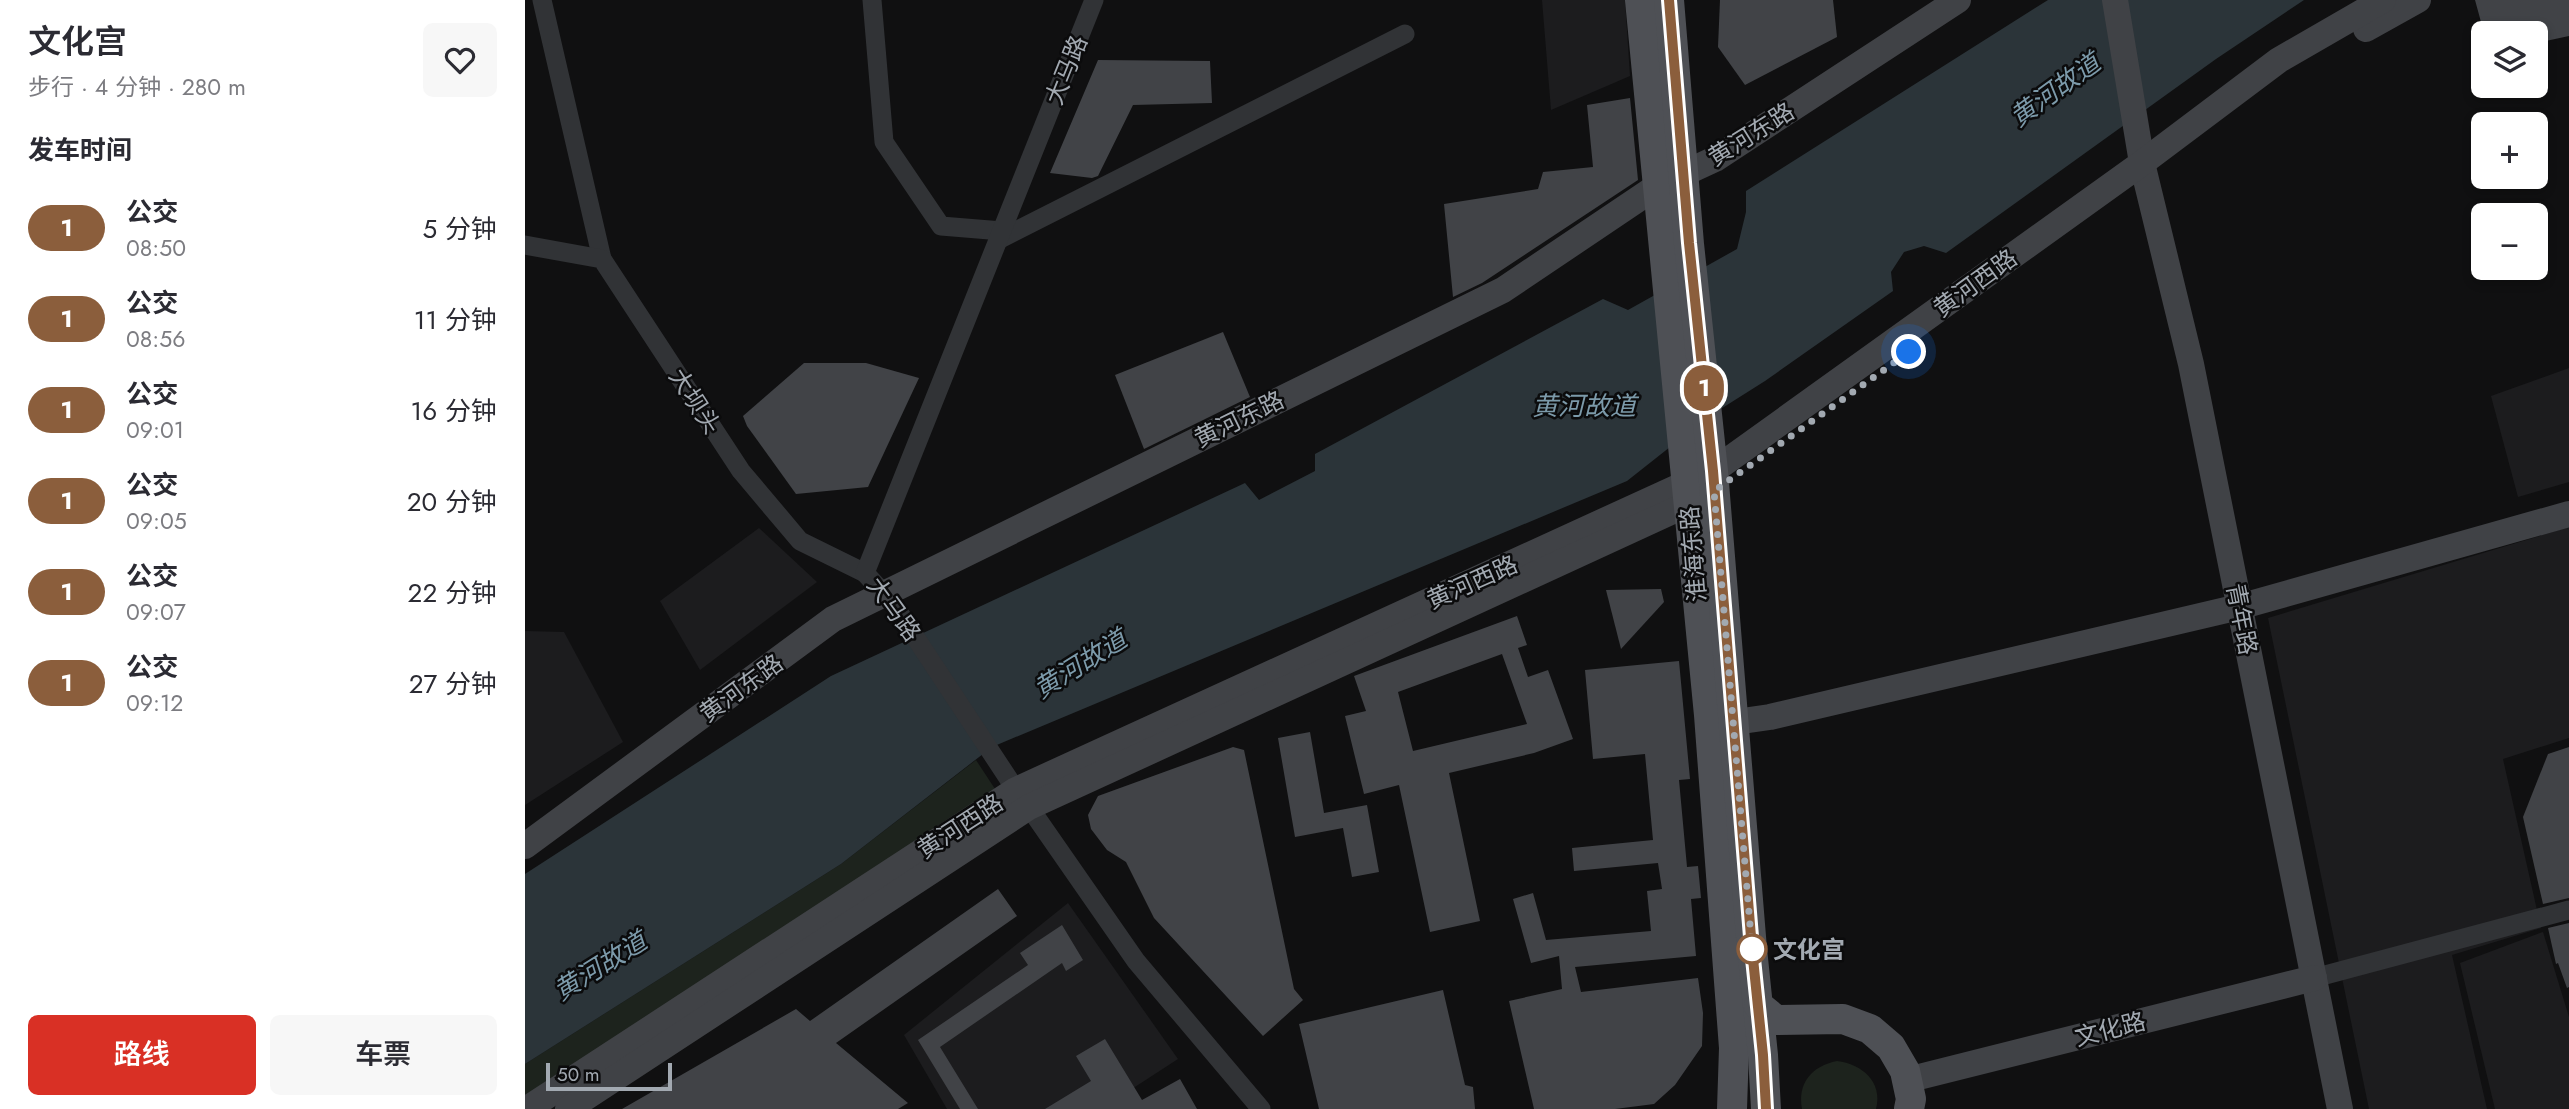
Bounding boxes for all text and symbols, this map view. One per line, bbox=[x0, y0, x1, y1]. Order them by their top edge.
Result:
text: 文化宫 bbox=[28, 18, 127, 65]
map controls bbox=[2471, 21, 2548, 280]
button: layers bbox=[2471, 21, 2548, 98]
button: heart bbox=[423, 23, 497, 97]
street label: 大马路 bbox=[1036, 30, 1096, 110]
water label: 黄河故道 bbox=[2002, 42, 2111, 136]
text: 步行 · 4 分钟 · 280 m bbox=[28, 70, 246, 104]
street label: 黄河东路 bbox=[1701, 94, 1801, 174]
button: + bbox=[2471, 112, 2548, 189]
text: 发车时间 bbox=[28, 131, 132, 169]
text: 公交 bbox=[126, 193, 178, 231]
button: − bbox=[2471, 203, 2548, 280]
text: 1 bbox=[60, 210, 73, 245]
text: 5 分钟 bbox=[423, 210, 497, 248]
text: 08:50 bbox=[126, 231, 186, 265]
street label: 黄河西路 bbox=[1926, 241, 2024, 325]
text: 公交 bbox=[126, 284, 178, 322]
text: 1 bbox=[60, 301, 73, 336]
text: 11 分钟 bbox=[414, 301, 497, 339]
text: 08:56 bbox=[126, 322, 185, 356]
your location bbox=[1891, 334, 1926, 369]
street label: 大坝头 bbox=[661, 361, 729, 441]
line badge: 1 bbox=[1681, 365, 1727, 411]
text: 1 bbox=[1698, 370, 1710, 405]
text: 公交 bbox=[126, 375, 178, 413]
street label: 黄河东路 bbox=[1188, 382, 1290, 456]
water label: 黄河故道 bbox=[1532, 387, 1640, 425]
text: 1 bbox=[60, 392, 73, 427]
text: 16 分钟 bbox=[411, 392, 497, 430]
text: 09:01 bbox=[126, 413, 184, 447]
text: 公交 bbox=[126, 466, 178, 504]
text: 1 bbox=[60, 483, 73, 518]
text: 20 分钟 bbox=[407, 483, 497, 521]
text: 09:05 bbox=[126, 504, 187, 538]
street label: 淮海东路 bbox=[1671, 505, 1715, 603]
street label: 黄河西路 bbox=[1421, 546, 1523, 618]
text: 公交 bbox=[126, 557, 178, 595]
street label: 大马路 bbox=[859, 570, 929, 648]
text: 1 bbox=[60, 574, 73, 609]
text: 22 分钟 bbox=[408, 574, 497, 612]
street label: 青年路 bbox=[2218, 580, 2266, 658]
text: 09:07 bbox=[126, 595, 186, 629]
water label: 黄河故道 bbox=[1026, 618, 1138, 708]
street label: 黄河东路 bbox=[692, 646, 790, 730]
text: 公交 bbox=[126, 648, 178, 686]
text: 1 bbox=[60, 665, 73, 700]
text: 27 分钟 bbox=[409, 665, 497, 703]
text: 09:12 bbox=[126, 686, 183, 720]
street label: 黄河西路 bbox=[910, 785, 1010, 867]
water label: 黄河故道 bbox=[546, 920, 658, 1010]
place label: 文化宫 bbox=[1773, 932, 1845, 967]
marker: 文化宫 bbox=[1737, 934, 1767, 964]
street label: 文化路 bbox=[2071, 1003, 2149, 1055]
button: 路线 bbox=[28, 1015, 256, 1095]
button: 车票 bbox=[270, 1015, 497, 1095]
scale bar bbox=[546, 1060, 672, 1092]
text: 50 m bbox=[557, 1061, 600, 1088]

